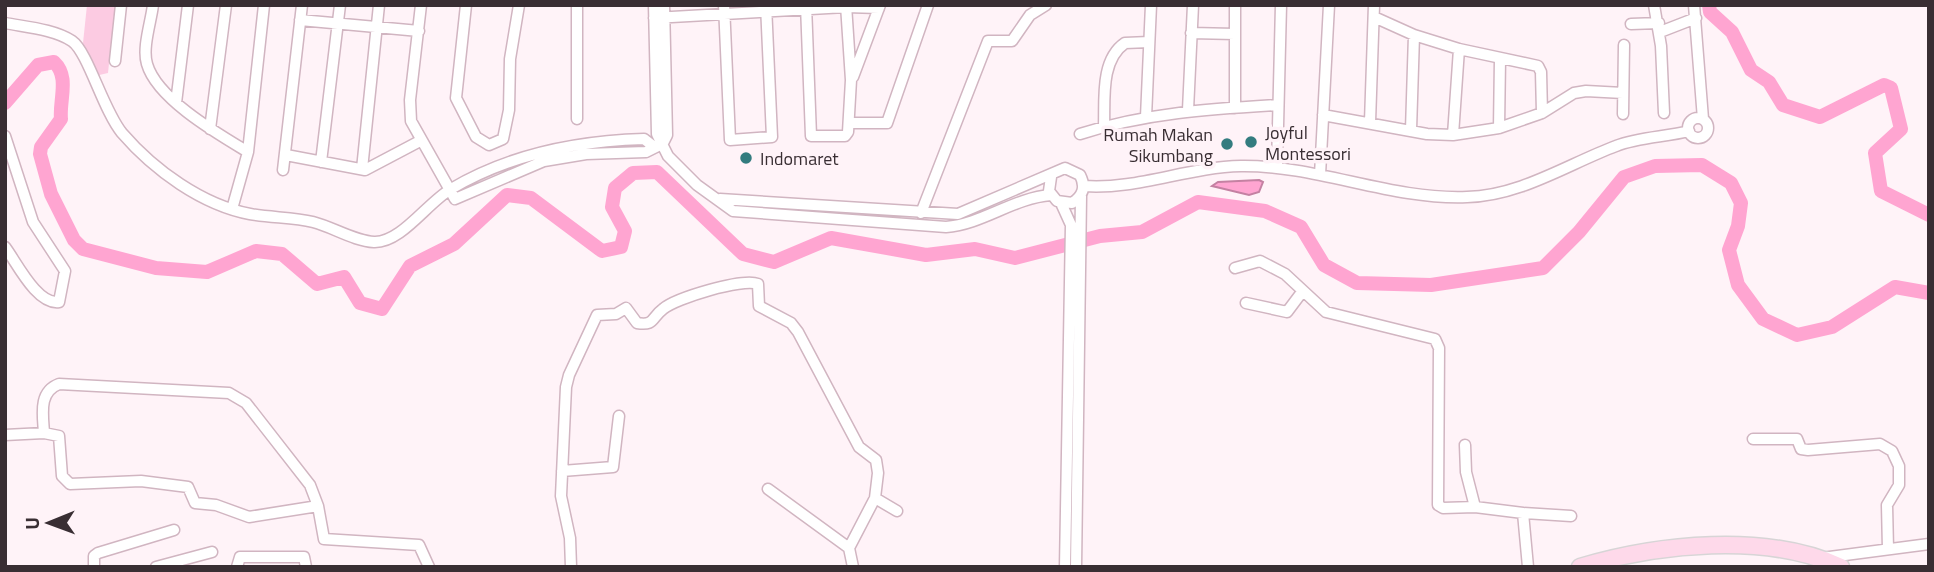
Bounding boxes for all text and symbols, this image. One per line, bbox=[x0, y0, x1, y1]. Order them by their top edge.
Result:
place label: Joyful Montessori bbox=[1265, 119, 1351, 167]
place label: Rumah Makan Sikumbang bbox=[1103, 121, 1213, 169]
marker: Joyful Montessori bbox=[1243, 134, 1259, 150]
marker: Rumah Makan Sikumbang bbox=[1219, 136, 1235, 152]
place label: Indomaret bbox=[760, 145, 839, 172]
marker: Indomaret bbox=[738, 150, 754, 166]
north arrow bbox=[14, 488, 84, 558]
text: U bbox=[17, 517, 46, 530]

